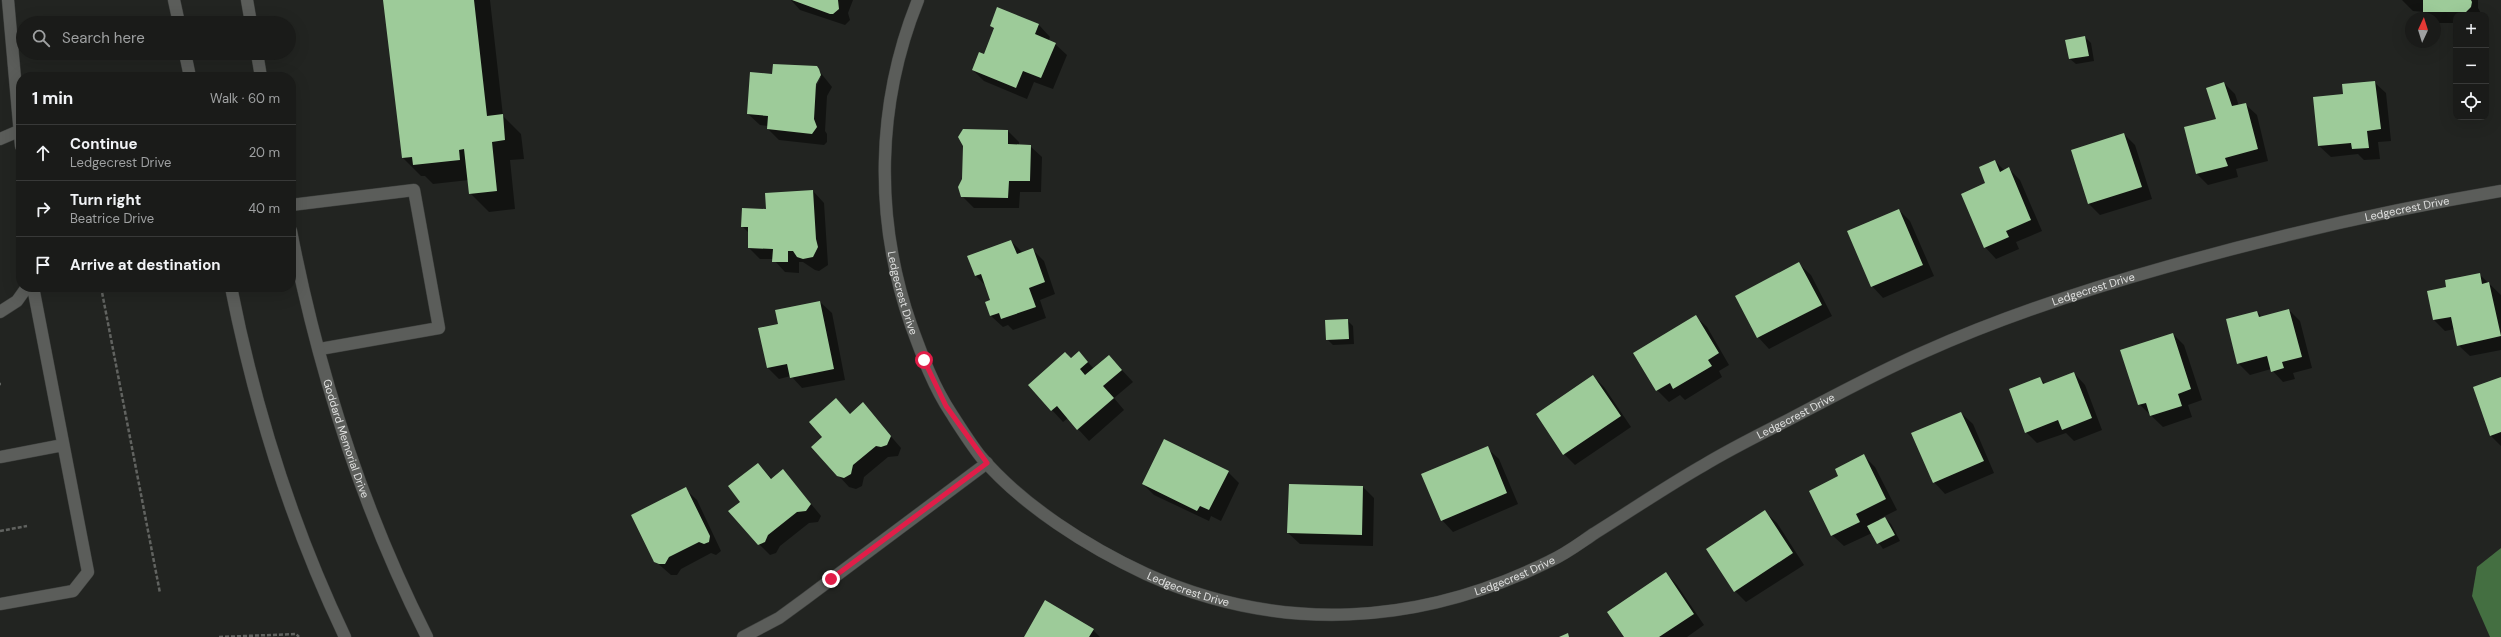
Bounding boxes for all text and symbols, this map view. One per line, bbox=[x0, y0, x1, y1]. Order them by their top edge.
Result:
north arrow bbox=[2405, 12, 2441, 48]
map controls bbox=[2453, 12, 2489, 120]
button: + bbox=[2453, 12, 2489, 48]
search box bbox=[16, 16, 296, 60]
icon: search bbox=[30, 27, 52, 49]
text: Search here bbox=[62, 28, 145, 48]
button: − bbox=[2453, 48, 2489, 84]
button: locate bbox=[2453, 84, 2489, 120]
text: 1 min bbox=[32, 87, 73, 109]
text: Walk · 60 m bbox=[210, 90, 280, 107]
text: Continue bbox=[70, 134, 138, 154]
icon: ahead bbox=[32, 142, 54, 164]
text: 20 m bbox=[249, 144, 280, 161]
text: Ledgecrest Drive bbox=[70, 154, 171, 171]
text: Turn right bbox=[70, 190, 141, 210]
street label: Ledgecrest Drive bbox=[2363, 193, 2450, 224]
icon: right bbox=[32, 198, 54, 220]
text: 40 m bbox=[248, 200, 280, 217]
text: Beatrice Drive bbox=[70, 210, 154, 227]
street label: Ledgecrest Drive bbox=[885, 250, 921, 337]
icon: arrive bbox=[32, 254, 54, 276]
text: Arrive at destination bbox=[70, 255, 221, 275]
street label: Ledgecrest Drive bbox=[2050, 269, 2136, 309]
route start bbox=[915, 351, 933, 369]
street label: Goddard Memorial Drive bbox=[320, 378, 373, 500]
street label: Ledgecrest Drive bbox=[1754, 390, 1837, 442]
street label: Ledgecrest Drive bbox=[1473, 553, 1557, 598]
street label: Ledgecrest Drive bbox=[1145, 568, 1231, 609]
route end bbox=[822, 570, 840, 588]

